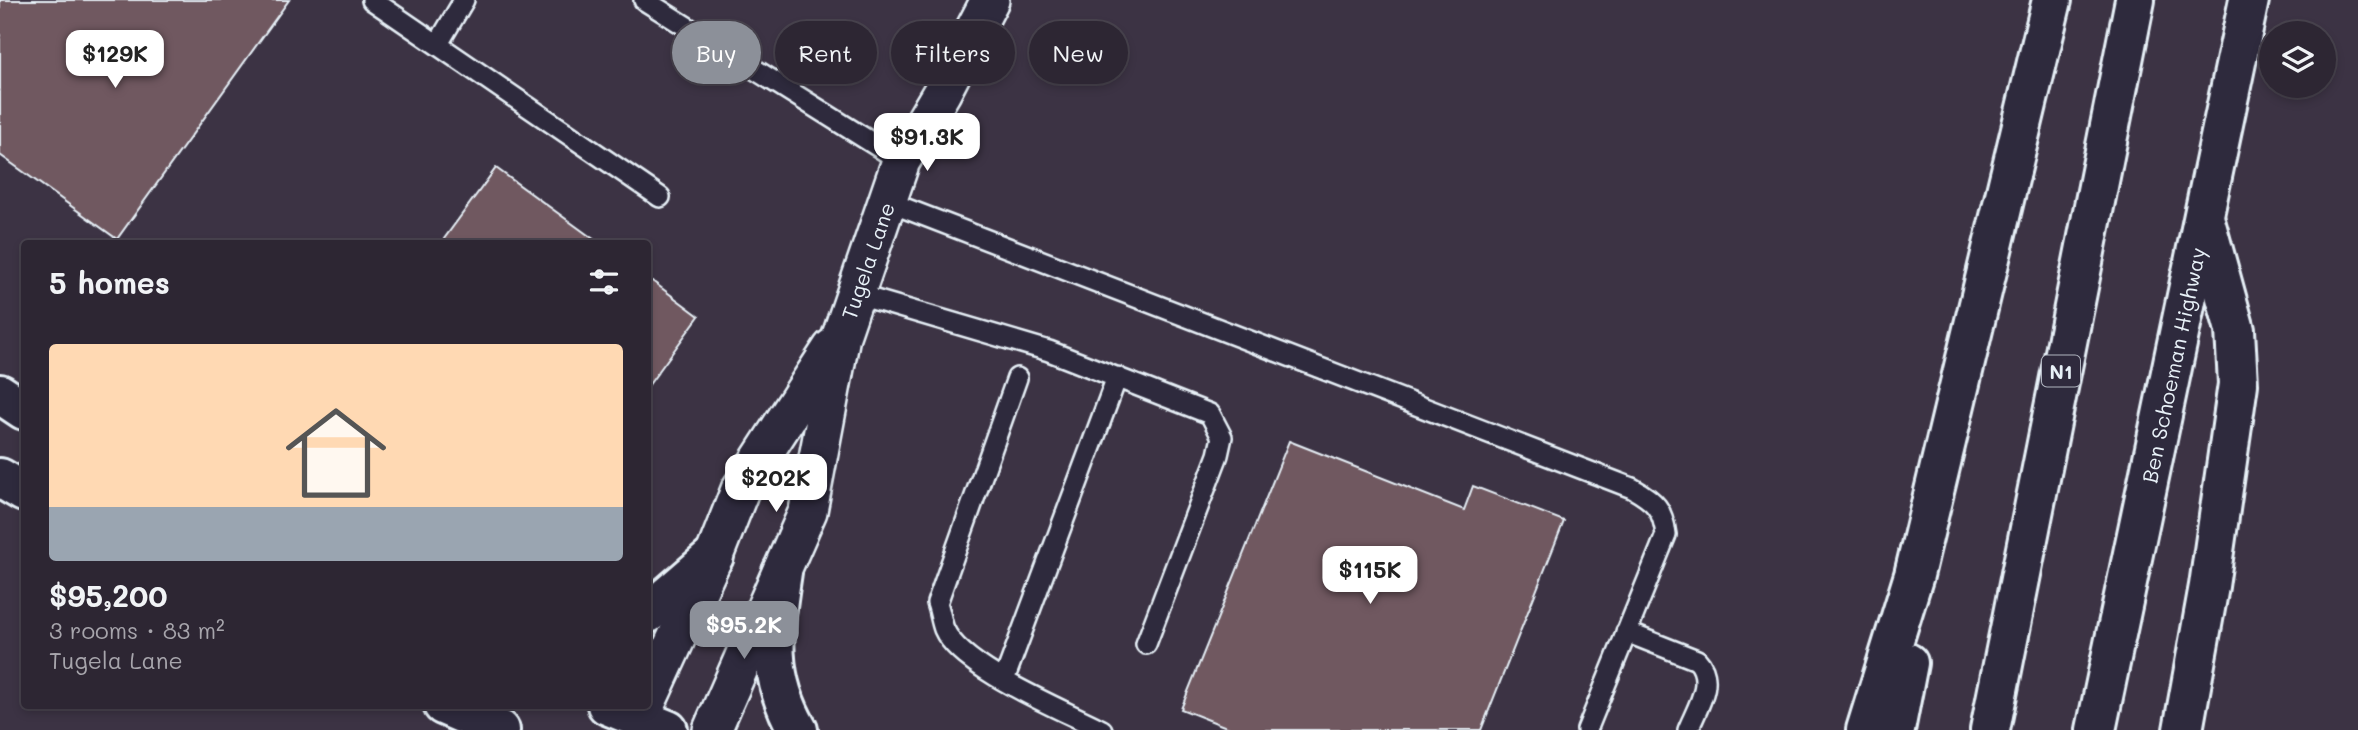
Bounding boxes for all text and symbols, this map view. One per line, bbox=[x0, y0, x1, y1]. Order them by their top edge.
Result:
chip: Buy bbox=[672, 21, 761, 84]
chip: Rent bbox=[775, 21, 877, 84]
chip: Filters bbox=[891, 21, 1015, 84]
chip: New bbox=[1029, 21, 1128, 84]
map controls bbox=[2259, 21, 2336, 98]
button: layers bbox=[2259, 21, 2336, 98]
pin: $129K bbox=[66, 31, 164, 90]
text: $129K bbox=[82, 38, 148, 68]
pin: $91.3K bbox=[870, 114, 984, 173]
text: $91.3K bbox=[890, 121, 964, 151]
street label: Tugela Lane bbox=[834, 198, 899, 323]
street label: Ben Schoeman Highway bbox=[2135, 245, 2210, 485]
text: 5 homes bbox=[49, 262, 170, 302]
icon: filters bbox=[585, 263, 623, 301]
road number: N1 bbox=[2042, 356, 2080, 386]
icon: home bbox=[273, 390, 399, 516]
pin: $202K bbox=[727, 454, 825, 514]
text: $202K bbox=[741, 462, 811, 492]
pin: $115K bbox=[1321, 546, 1419, 606]
text: $115K bbox=[1338, 554, 1402, 584]
text: $95,200 bbox=[49, 575, 168, 615]
pin: $95.2K bbox=[687, 602, 801, 661]
text: $95.2K bbox=[706, 609, 782, 639]
text: 3 rooms · 83 m² bbox=[49, 615, 225, 645]
text: Tugela Lane bbox=[49, 645, 183, 675]

